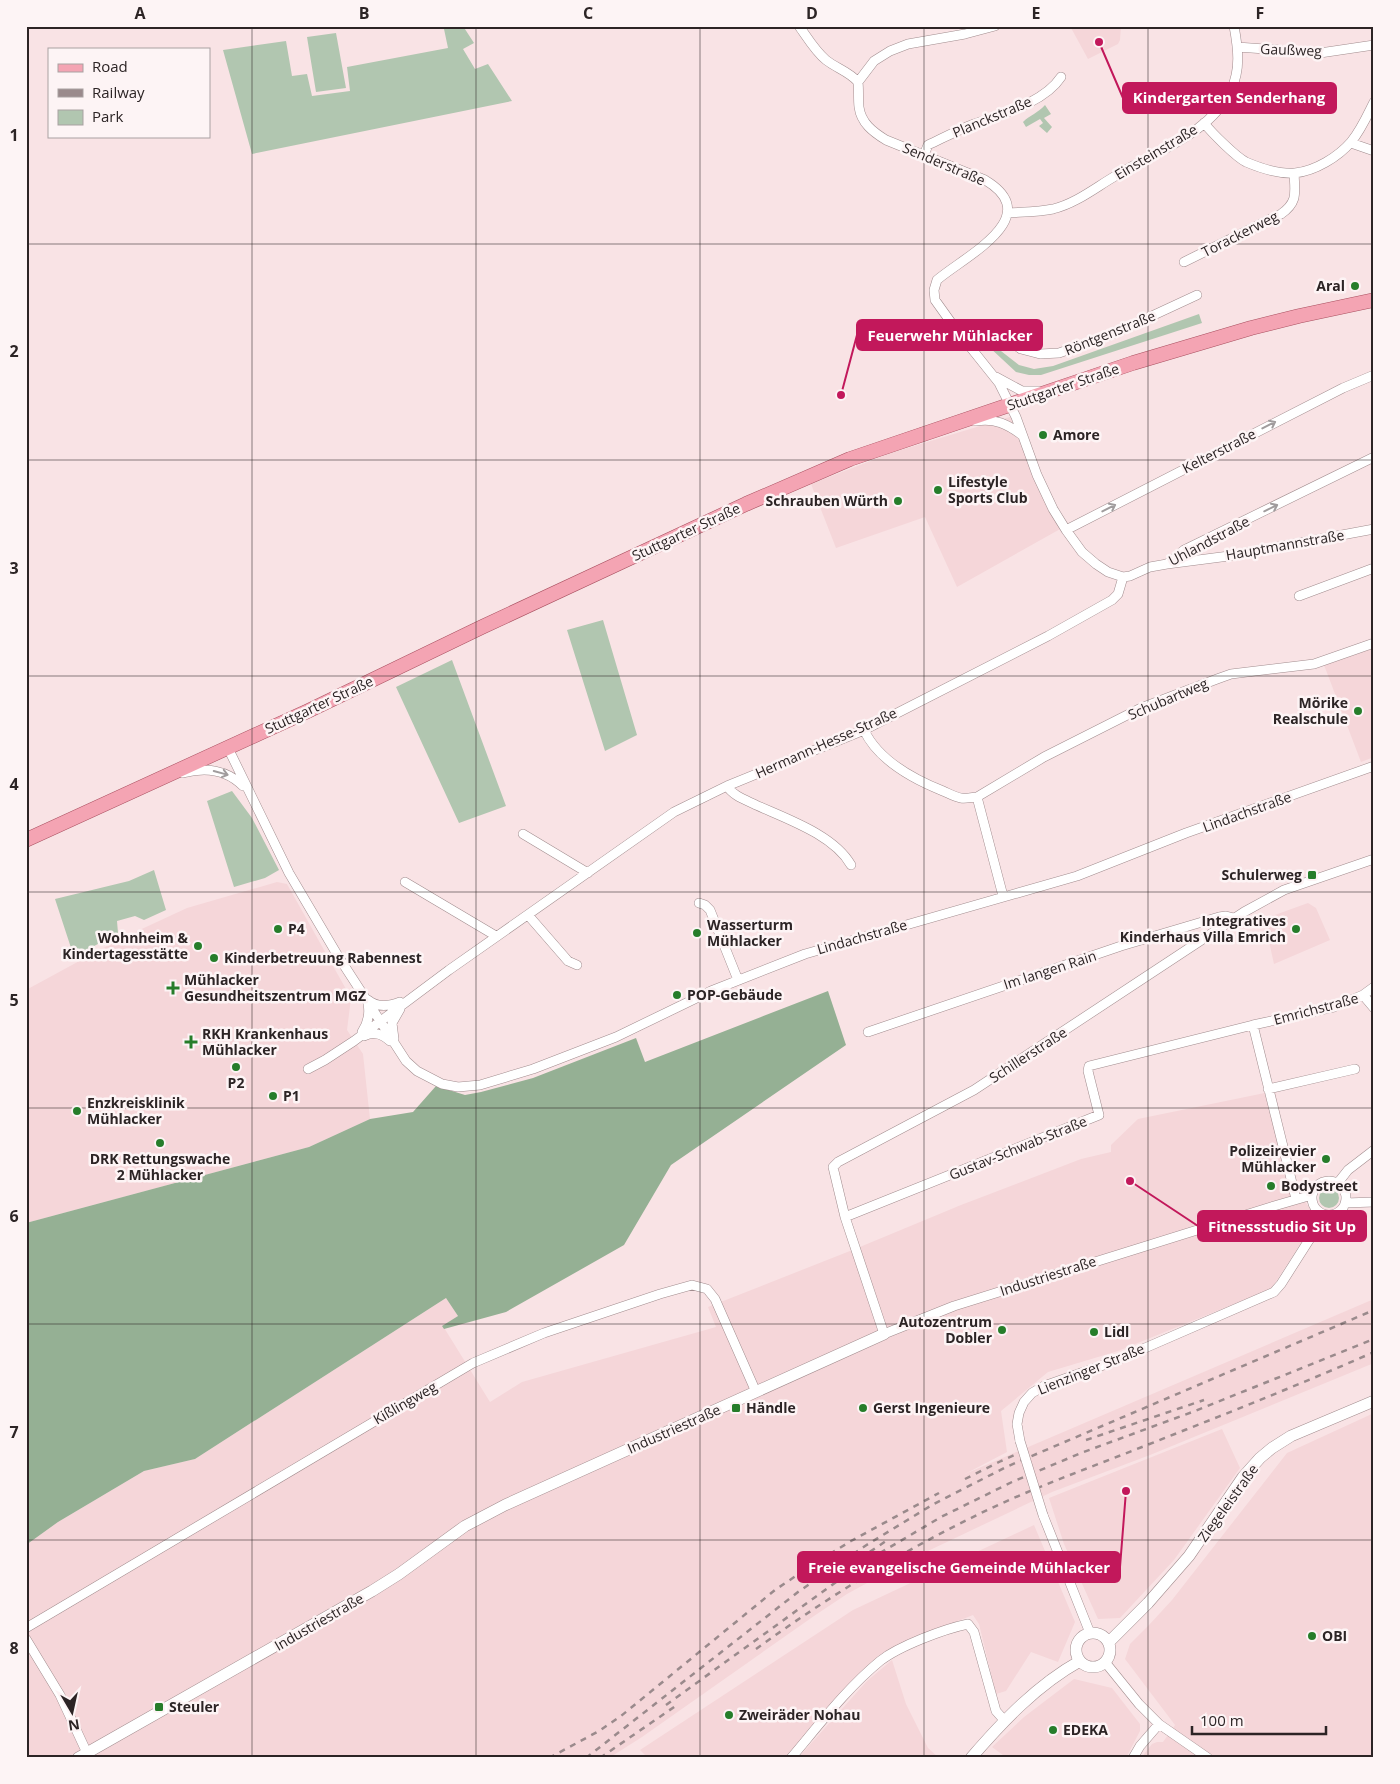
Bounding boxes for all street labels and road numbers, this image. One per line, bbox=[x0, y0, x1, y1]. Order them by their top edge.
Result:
street label: Gaußweg bbox=[1260, 39, 1323, 60]
street label: Planckstraße bbox=[949, 91, 1034, 142]
street label: Einsteinstraße bbox=[1111, 119, 1201, 184]
street label: Senderstraße bbox=[900, 138, 989, 190]
street label: Torackerweg bbox=[1198, 206, 1282, 261]
street label: Röntgenstraße bbox=[1062, 306, 1158, 359]
street label: Stuttgarter Straße bbox=[1004, 358, 1122, 415]
street label: Kelterstraße bbox=[1179, 424, 1259, 477]
street label: Stuttgarter Straße bbox=[629, 498, 743, 565]
street label: Uhlandstraße bbox=[1165, 511, 1253, 570]
street label: Hauptmannstraße bbox=[1224, 525, 1346, 564]
street label: Stuttgarter Straße bbox=[262, 671, 376, 738]
street label: Schubartweg bbox=[1125, 673, 1211, 724]
street label: Hermann-Hesse-Straße bbox=[752, 703, 900, 782]
street label: Lindachstraße bbox=[1200, 787, 1294, 836]
street label: Lindachstraße bbox=[815, 915, 909, 958]
street label: Im langen Rain bbox=[1001, 946, 1099, 993]
street label: Emrichstraße bbox=[1271, 988, 1360, 1029]
street label: Schillerstraße bbox=[985, 1022, 1070, 1087]
street label: Gustav-Schwab-Straße bbox=[946, 1111, 1090, 1184]
street label: Industriestraße bbox=[997, 1251, 1099, 1300]
street label: Lienzinger Straße bbox=[1035, 1338, 1147, 1399]
street label: Kißlingweg bbox=[370, 1377, 440, 1428]
street label: Industriestraße bbox=[624, 1399, 724, 1458]
street label: Ziegeleistraße bbox=[1193, 1460, 1262, 1545]
street label: Industriestraße bbox=[271, 1588, 367, 1655]

